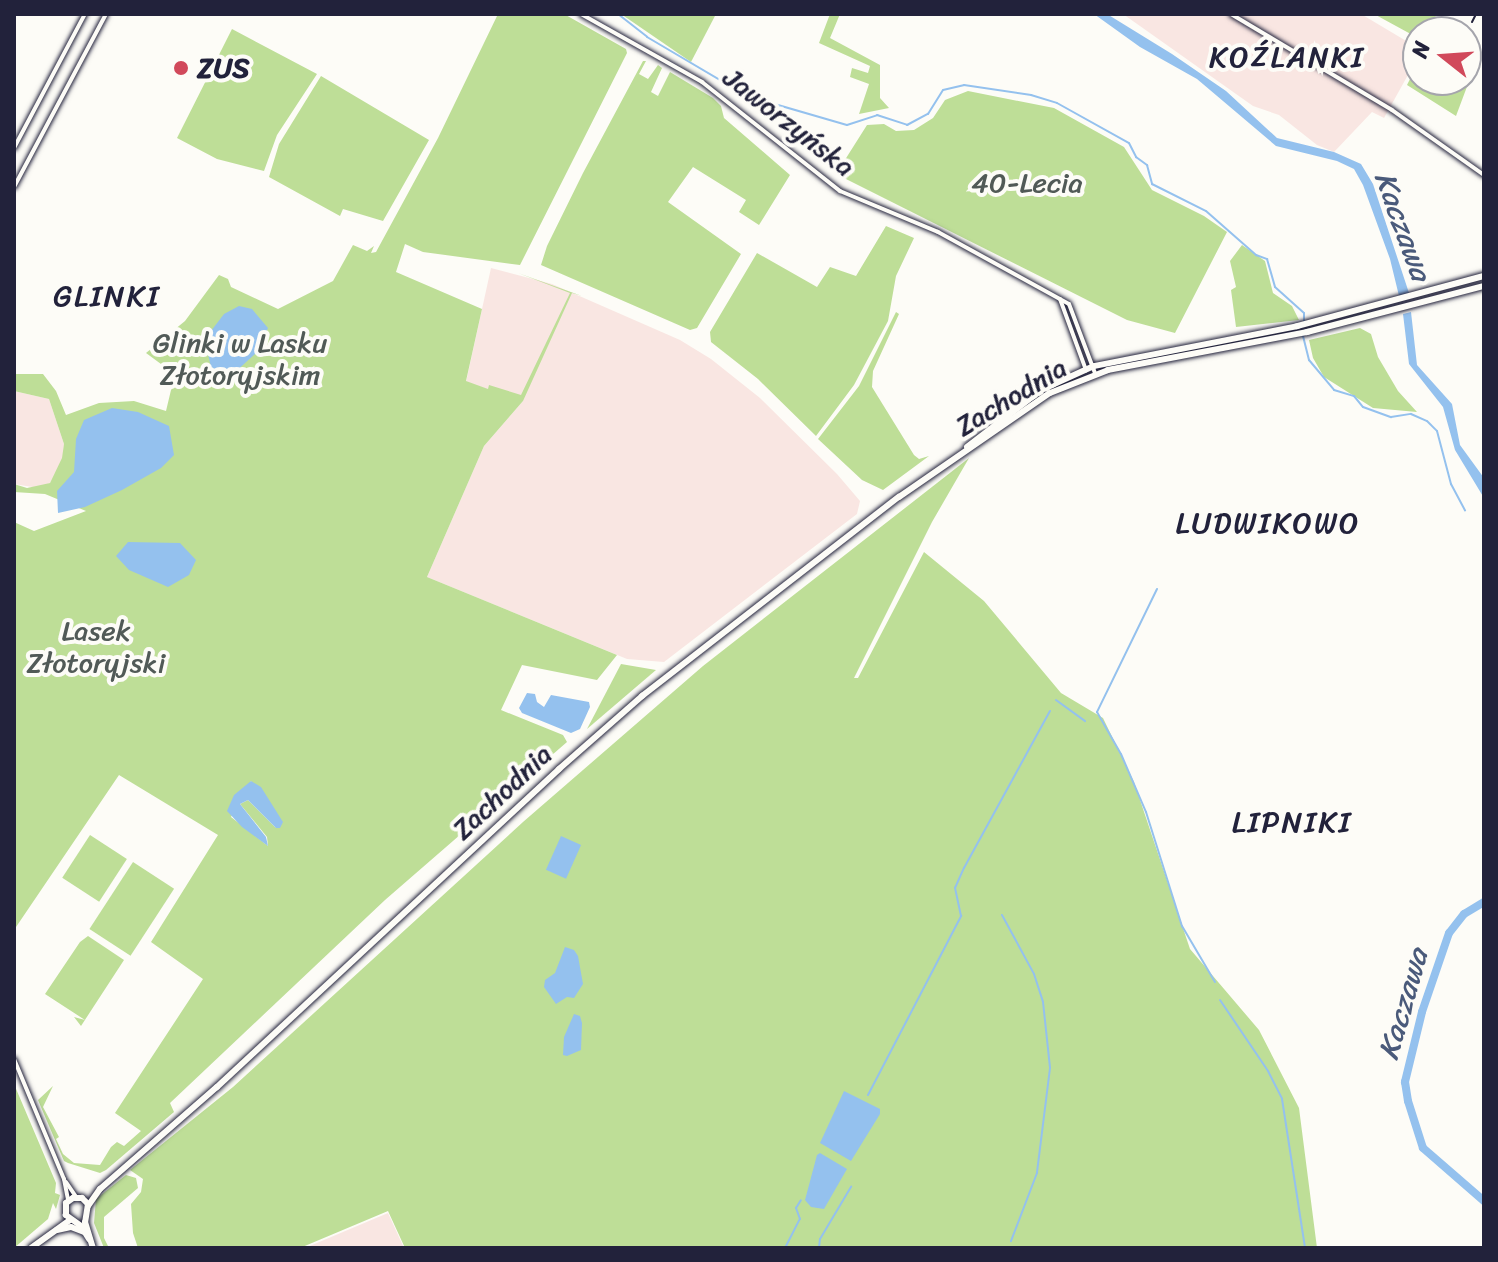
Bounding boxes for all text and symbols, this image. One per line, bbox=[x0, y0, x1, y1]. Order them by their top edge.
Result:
north arrow bbox=[1402, 16, 1482, 96]
text: N bbox=[1400, 36, 1441, 62]
district label: KOŹLANKI bbox=[1210, 39, 1364, 75]
place label: ZUS bbox=[197, 51, 250, 85]
marker: ZUS bbox=[172, 59, 190, 77]
street label: Jaworzyńska bbox=[717, 60, 861, 184]
park label: 40-Lecia bbox=[971, 166, 1083, 200]
water label: Kaczawa bbox=[1367, 167, 1439, 285]
district label: GLINKI bbox=[55, 278, 159, 314]
park label: Glinki w Lasku Złotoryjskim bbox=[153, 326, 327, 392]
street label: Zachodnia bbox=[949, 351, 1073, 443]
district label: LUDWIKOWO bbox=[1176, 505, 1360, 541]
park label: Lasek Złotoryjski bbox=[27, 614, 165, 680]
street label: Zachodnia bbox=[445, 738, 559, 846]
district label: LIPNIKI bbox=[1234, 804, 1350, 840]
water label: Kaczawa bbox=[1370, 945, 1436, 1063]

